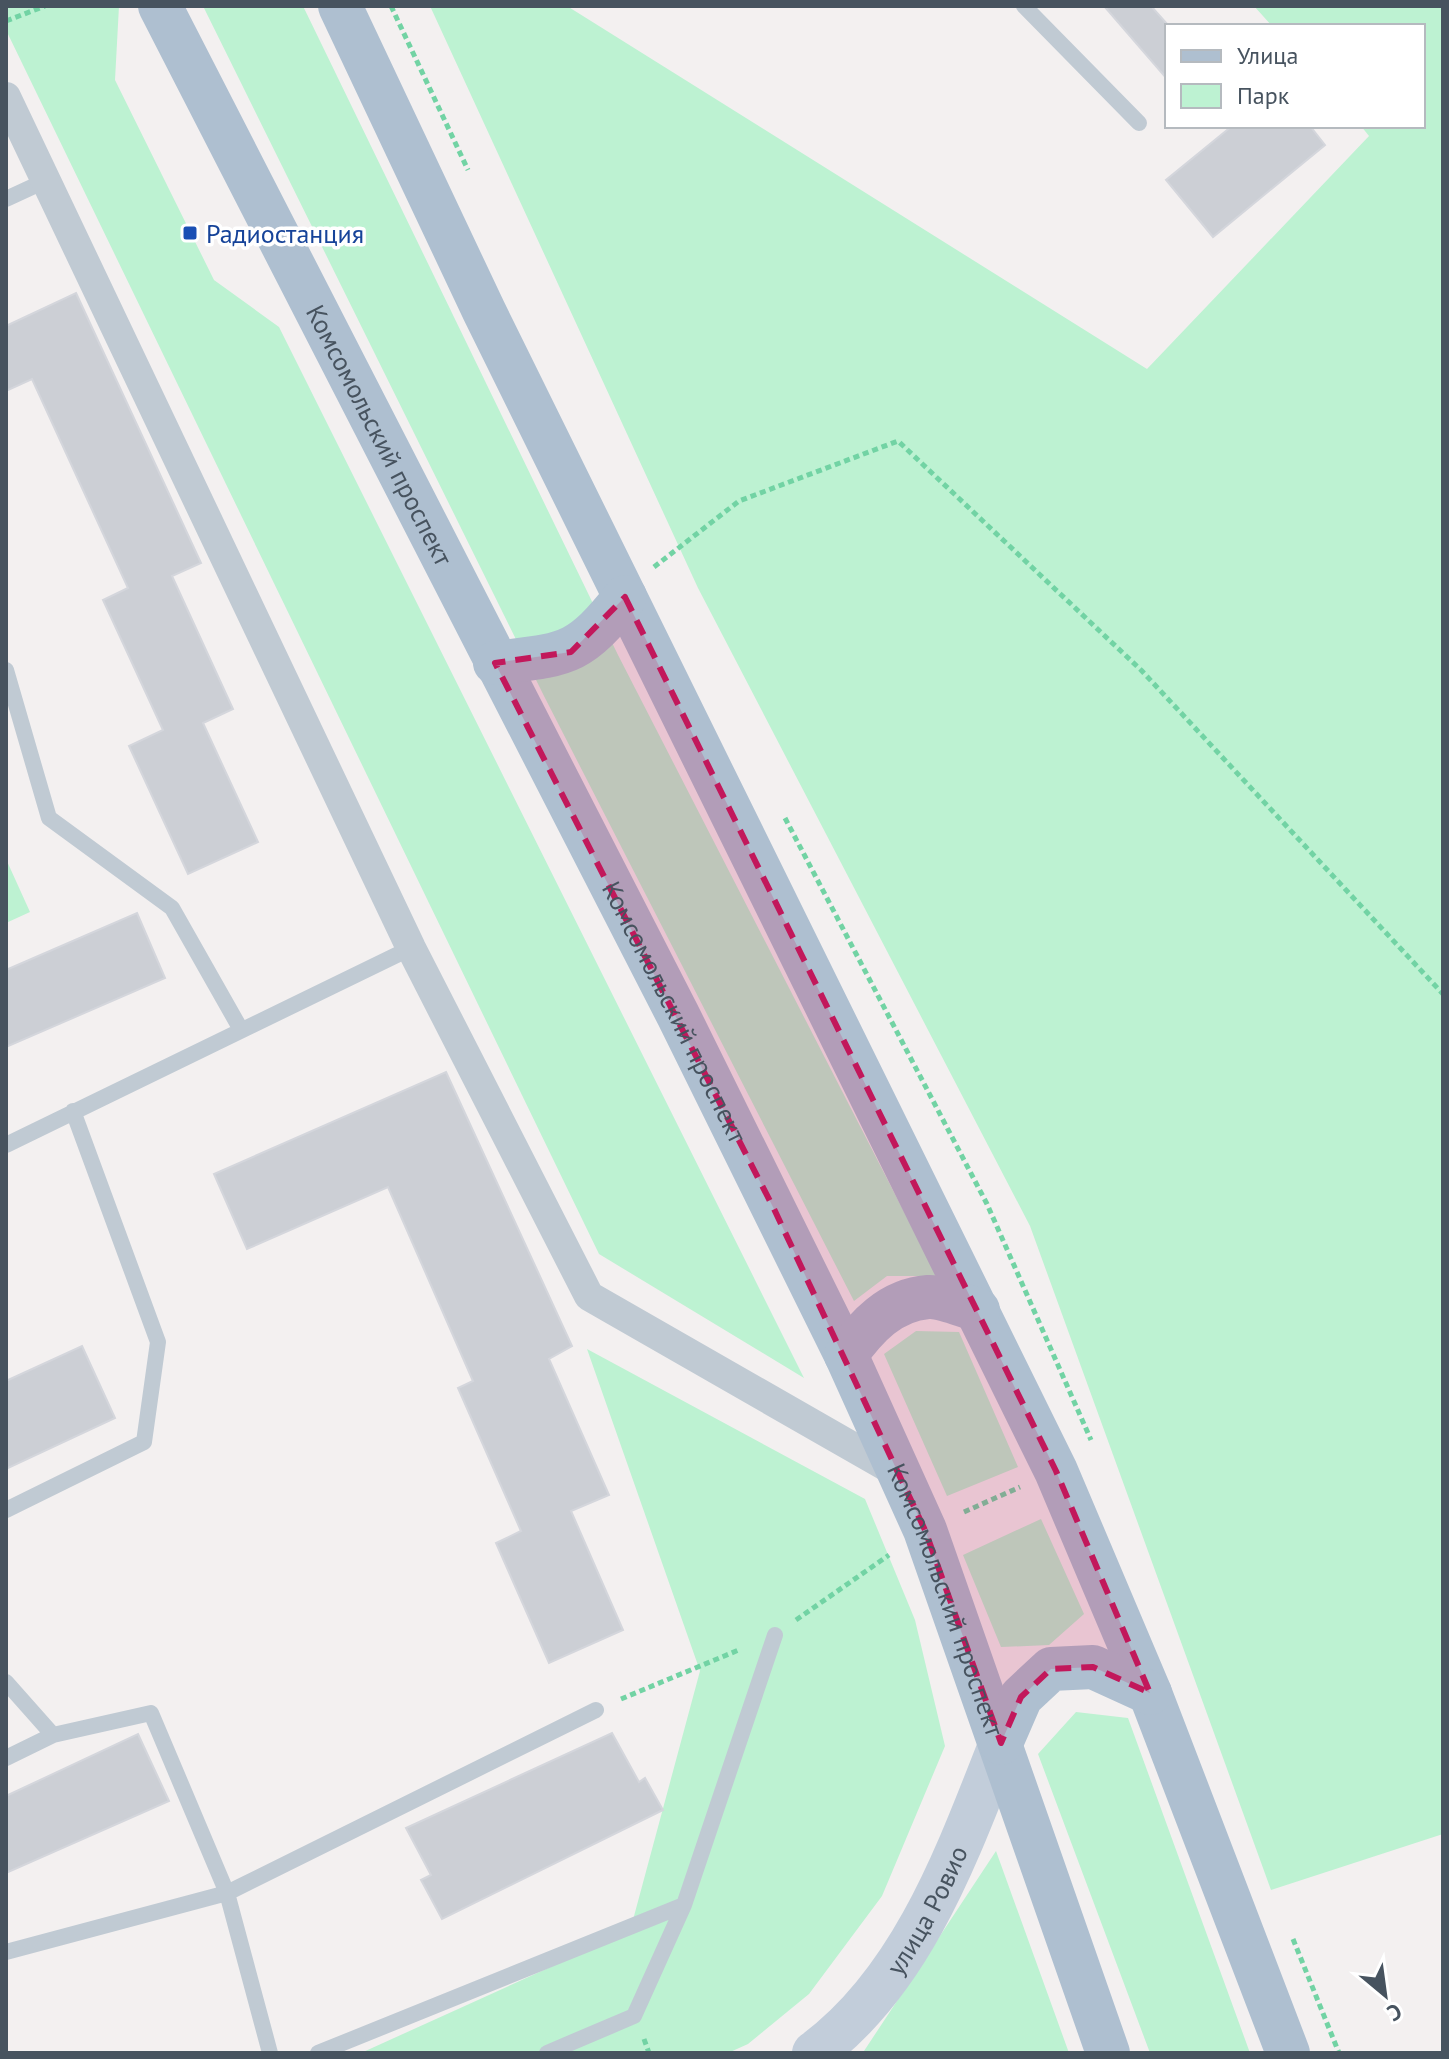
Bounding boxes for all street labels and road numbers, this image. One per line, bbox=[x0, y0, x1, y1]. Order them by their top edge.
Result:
street label: Комсомольский проспект bbox=[300, 299, 461, 571]
street label: Комсомольский проспект bbox=[596, 875, 755, 1148]
street label: Комсомольский проспект bbox=[880, 1458, 1012, 1741]
street label: улица Ровио bbox=[878, 1840, 974, 1981]

